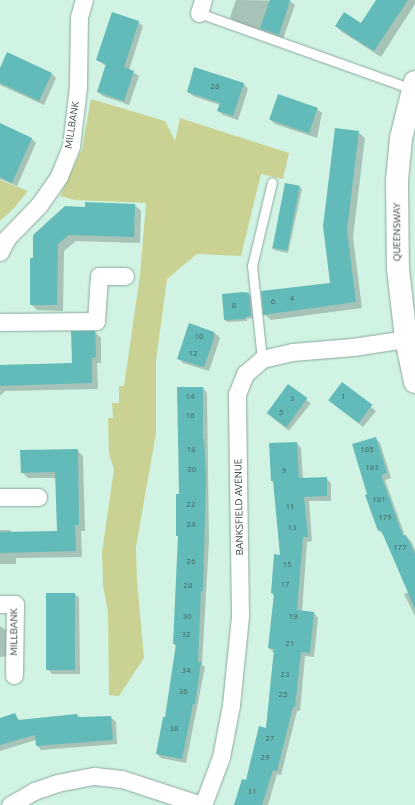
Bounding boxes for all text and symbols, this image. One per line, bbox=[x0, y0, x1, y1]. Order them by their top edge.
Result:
house number: 28 bbox=[210, 82, 220, 92]
street label: MILLBANK bbox=[62, 101, 82, 149]
street label: QUEENSWAY bbox=[391, 203, 403, 261]
house number: 4 bbox=[290, 294, 294, 304]
house number: 6 bbox=[271, 297, 275, 307]
house number: 8 bbox=[232, 301, 236, 311]
house number: 10 bbox=[194, 332, 204, 342]
house number: 12 bbox=[188, 349, 198, 359]
house number: 14 bbox=[185, 392, 195, 402]
house number: 1 bbox=[341, 392, 345, 402]
house number: 3 bbox=[290, 394, 294, 404]
house number: 5 bbox=[279, 408, 283, 418]
house number: 16 bbox=[185, 411, 195, 421]
house number: 18 bbox=[186, 445, 196, 455]
house number: 185 bbox=[360, 445, 374, 455]
street label: BANKSFIELD AVENUE bbox=[232, 459, 246, 555]
house number: 183 bbox=[365, 463, 379, 473]
house number: 20 bbox=[187, 465, 197, 475]
house number: 9 bbox=[282, 466, 286, 476]
house number: 181 bbox=[372, 495, 386, 505]
house number: 22 bbox=[186, 500, 196, 510]
house number: 11 bbox=[285, 502, 295, 512]
house number: 179 bbox=[378, 513, 392, 523]
house number: 24 bbox=[186, 520, 196, 530]
house number: 13 bbox=[287, 523, 297, 533]
house number: 177 bbox=[393, 543, 407, 553]
house number: 26 bbox=[186, 557, 196, 567]
house number: 15 bbox=[282, 560, 292, 570]
house number: 17 bbox=[280, 580, 290, 590]
house number: 28 bbox=[183, 581, 193, 591]
street label: MILLBANK bbox=[8, 608, 20, 656]
house number: 30 bbox=[182, 612, 192, 622]
house number: 19 bbox=[288, 612, 298, 622]
house number: 32 bbox=[181, 630, 191, 640]
house number: 21 bbox=[285, 639, 295, 649]
house number: 34 bbox=[181, 666, 191, 676]
house number: 23 bbox=[280, 670, 290, 680]
house number: 36 bbox=[178, 687, 188, 697]
house number: 25 bbox=[278, 690, 288, 700]
house number: 38 bbox=[169, 724, 179, 734]
house number: 27 bbox=[265, 734, 275, 744]
house number: 29 bbox=[260, 753, 270, 763]
house number: 31 bbox=[247, 787, 257, 797]

